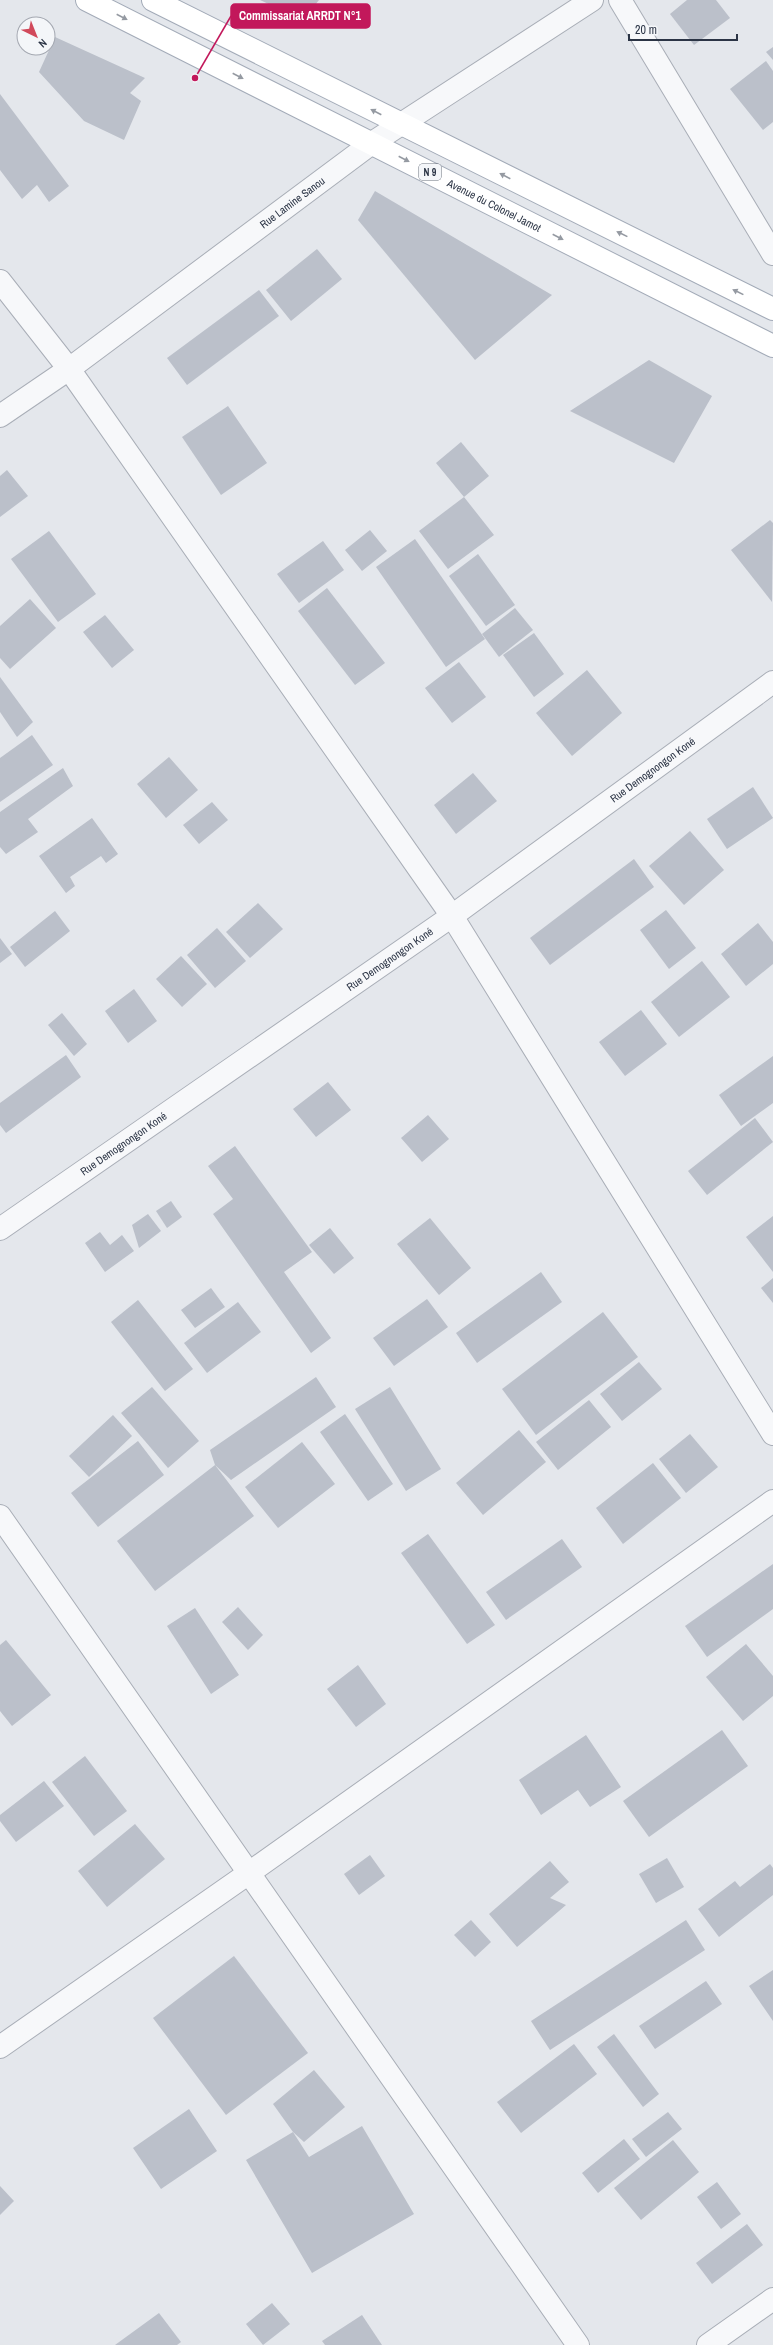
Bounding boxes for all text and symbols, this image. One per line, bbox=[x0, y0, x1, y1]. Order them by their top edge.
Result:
callout: Commissariat ARRDT N°1 bbox=[231, 4, 370, 28]
text: Commissariat ARRDT N°1 bbox=[239, 8, 362, 24]
one-way arrow bbox=[116, 14, 127, 21]
north arrow bbox=[16, 16, 56, 56]
scale bar bbox=[629, 16, 737, 42]
text: 20 m bbox=[635, 22, 657, 38]
text: N bbox=[36, 36, 50, 51]
one-way arrow bbox=[232, 73, 244, 79]
one-way arrow bbox=[371, 109, 382, 115]
one-way arrow bbox=[398, 156, 410, 162]
road number: N 9 bbox=[419, 164, 441, 180]
one-way arrow bbox=[499, 173, 511, 179]
street label: Rue Lamine Sanou bbox=[257, 174, 328, 231]
street label: Avenue du Colonel Jamot bbox=[444, 175, 544, 235]
one-way arrow bbox=[616, 231, 627, 237]
one-way arrow bbox=[552, 234, 563, 240]
one-way arrow bbox=[732, 289, 744, 295]
street label: Rue Demognongon Koné bbox=[607, 734, 698, 806]
street label: Rue Demognongon Koné bbox=[344, 924, 436, 994]
street label: Rue Demognongon Koné bbox=[77, 1109, 169, 1178]

